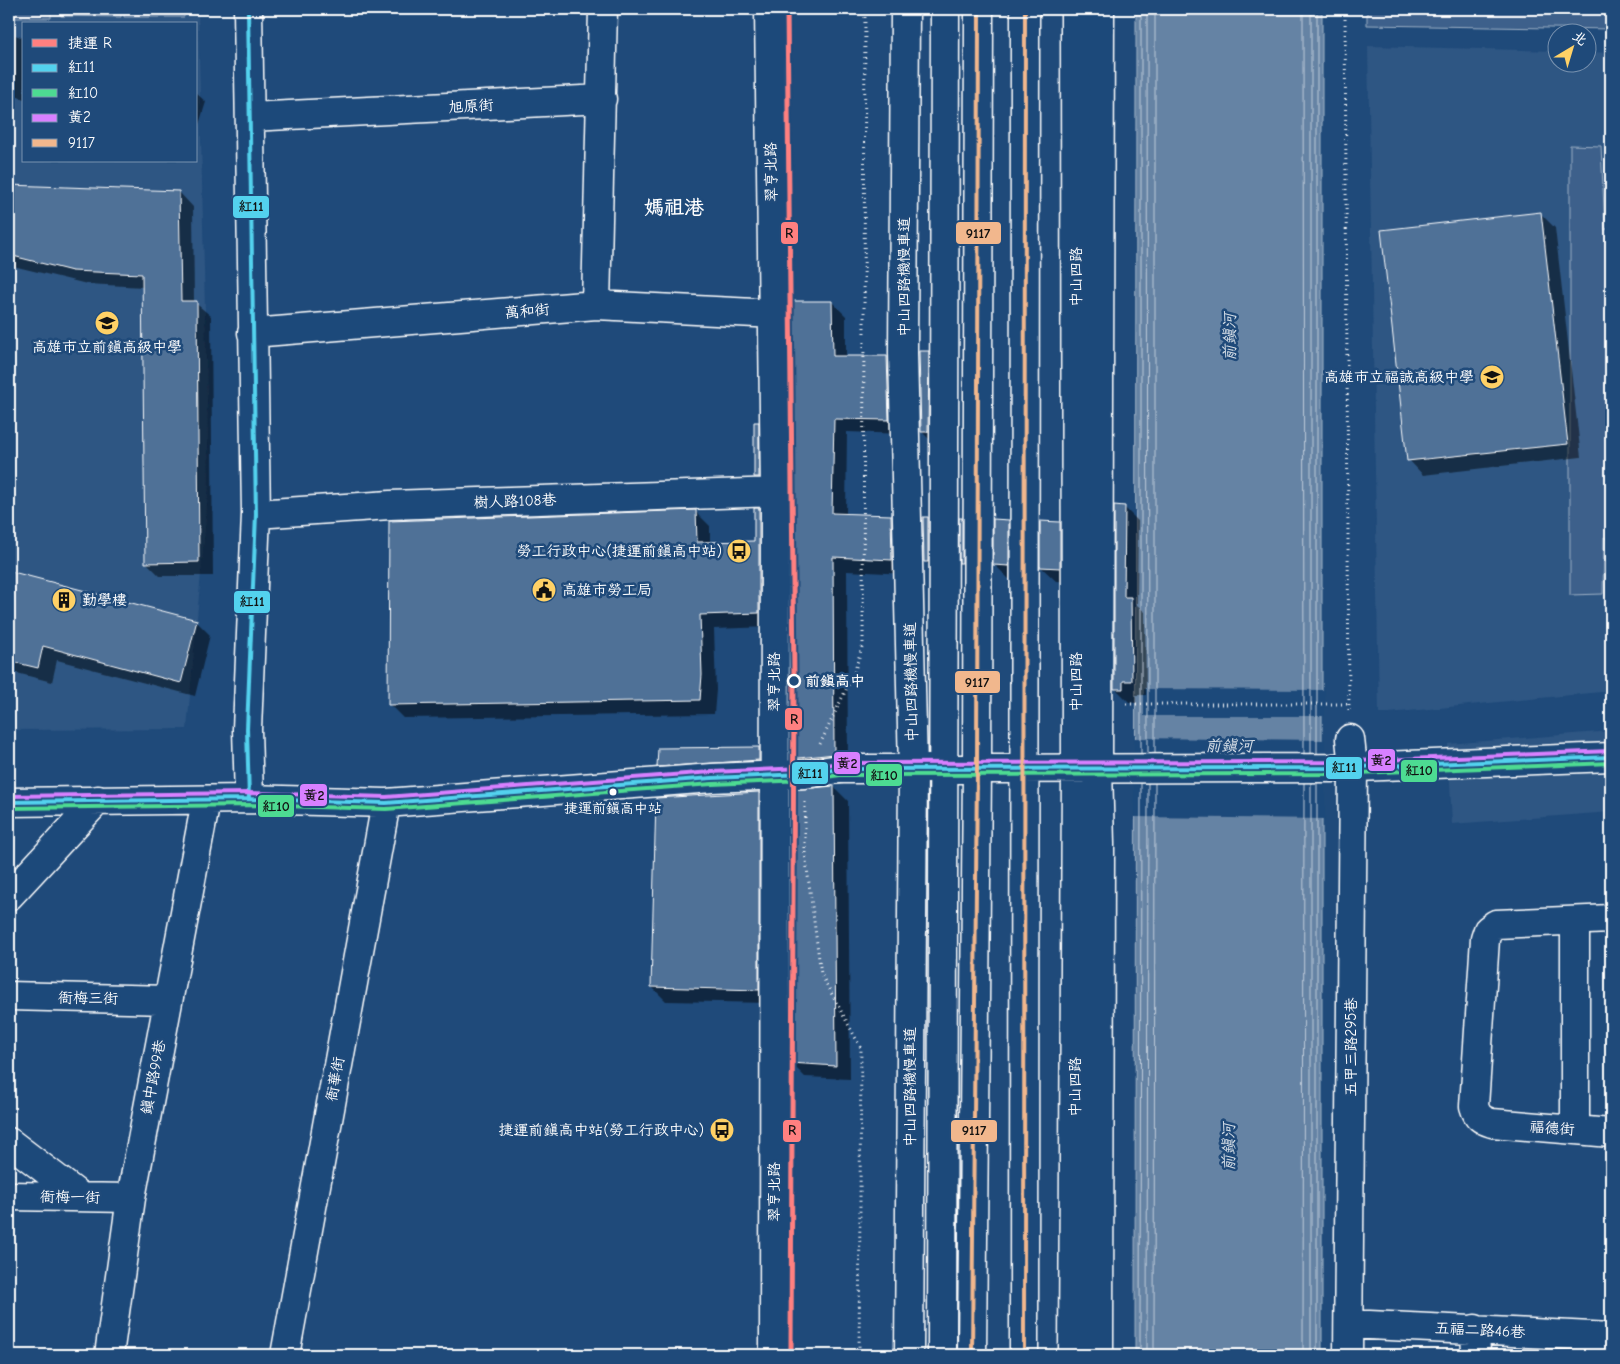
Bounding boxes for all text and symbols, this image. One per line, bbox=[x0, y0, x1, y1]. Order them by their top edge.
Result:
legend bbox=[22, 22, 198, 162]
north arrow bbox=[1548, 22, 1598, 72]
text: 北 bbox=[1569, 27, 1590, 49]
text: 捷運 R bbox=[68, 34, 112, 52]
text: 紅11 bbox=[68, 58, 95, 76]
text: 紅10 bbox=[68, 84, 98, 102]
street label: 旭原街 bbox=[448, 96, 494, 116]
text: 黃2 bbox=[68, 108, 91, 126]
text: 9117 bbox=[68, 134, 95, 152]
street label: 翠亨北路 bbox=[761, 142, 781, 202]
line badge: 紅11 bbox=[232, 195, 270, 219]
district label: 媽祖港 bbox=[644, 196, 704, 219]
text: 紅11 bbox=[238, 198, 264, 215]
street label: 中山四路機慢車道 bbox=[895, 217, 913, 337]
line badge: R bbox=[780, 221, 799, 245]
line badge: 9117 bbox=[955, 221, 1002, 245]
text: R bbox=[785, 225, 793, 242]
text: 9117 bbox=[966, 225, 991, 242]
street label: 中山四路 bbox=[1067, 247, 1085, 307]
street label: 萬和街 bbox=[504, 300, 550, 322]
school or university icon: 高雄市立前鎮高級中學 bbox=[94, 310, 120, 336]
water label: 前鎮河 bbox=[1221, 310, 1239, 361]
place label: 高雄市立前鎮高級中學 bbox=[32, 338, 182, 356]
school or university icon: 高雄市立福誠高級中學 bbox=[1479, 364, 1505, 390]
place label: 高雄市立福誠高級中學 bbox=[1324, 368, 1474, 386]
street label: 樹人路108巷 bbox=[473, 491, 557, 511]
bus stop icon: 勞工行政中心(捷運前鎮高中站) bbox=[726, 538, 752, 564]
place label: 勞工行政中心(捷運前鎮高中站) bbox=[517, 542, 722, 560]
public building icon: 高雄市勞工局 bbox=[531, 577, 557, 603]
place label: 高雄市勞工局 bbox=[562, 581, 652, 599]
building icon: 勤學樓 bbox=[51, 587, 77, 613]
line badge: 紅11 bbox=[233, 590, 271, 614]
place label: 勤學樓 bbox=[82, 591, 127, 609]
text: 紅11 bbox=[239, 593, 265, 610]
street label: 中山四路機慢車道 bbox=[901, 622, 921, 742]
street label: 翠亨北路 bbox=[765, 652, 783, 712]
street label: 中山四路 bbox=[1067, 652, 1085, 712]
line badge: 9117 bbox=[954, 670, 1001, 694]
place label: 前鎮高中 bbox=[805, 672, 865, 690]
marker: 前鎮高中 bbox=[787, 674, 801, 688]
text: 9117 bbox=[965, 674, 990, 691]
line badge: R bbox=[784, 707, 803, 731]
text: R bbox=[790, 711, 798, 728]
water label: 前鎮河 bbox=[1205, 737, 1256, 755]
line badge: 黃2 bbox=[1367, 748, 1396, 772]
line badge: 黃2 bbox=[833, 751, 861, 775]
text: 黃2 bbox=[1371, 752, 1392, 769]
text: 黃2 bbox=[837, 755, 858, 772]
line badge: 紅11 bbox=[1325, 756, 1363, 780]
text: 紅11 bbox=[1331, 759, 1357, 776]
line badge: 紅10 bbox=[1400, 759, 1438, 783]
line badge: 紅11 bbox=[791, 761, 829, 785]
text: 紅10 bbox=[1405, 762, 1433, 779]
line badge: 紅10 bbox=[865, 763, 903, 787]
text: 紅11 bbox=[797, 765, 823, 782]
text: 紅10 bbox=[870, 767, 898, 784]
line badge: 黃2 bbox=[299, 783, 328, 807]
text: 黃2 bbox=[304, 787, 325, 804]
marker: 捷運前鎮高中站 bbox=[608, 787, 618, 797]
line badge: 紅10 bbox=[257, 794, 295, 818]
text: 紅10 bbox=[262, 798, 290, 815]
place label: 捷運前鎮高中站 bbox=[564, 800, 662, 817]
street label: 衙梅三街 bbox=[57, 988, 118, 1008]
street label: 五甲三路295巷 bbox=[1342, 998, 1360, 1096]
street label: 中山四路機慢車道 bbox=[901, 1027, 919, 1147]
street label: 鎮中路99巷 bbox=[137, 1038, 169, 1116]
street label: 衙華街 bbox=[322, 1055, 348, 1104]
street label: 中山四路 bbox=[1066, 1057, 1084, 1117]
bus stop icon: 捷運前鎮高中站(勞工行政中心) bbox=[709, 1117, 735, 1143]
street label: 福德街 bbox=[1529, 1117, 1575, 1139]
line badge: R bbox=[782, 1119, 802, 1143]
line badge: 9117 bbox=[950, 1119, 998, 1143]
water label: 前鎮河 bbox=[1220, 1120, 1238, 1171]
place label: 捷運前鎮高中站(勞工行政中心) bbox=[499, 1121, 704, 1139]
text: R bbox=[788, 1122, 796, 1139]
text: 9117 bbox=[962, 1122, 987, 1139]
street label: 翠亨北路 bbox=[765, 1162, 783, 1222]
street label: 衙梅一街 bbox=[39, 1187, 100, 1207]
street label: 五福二路46巷 bbox=[1434, 1319, 1526, 1341]

